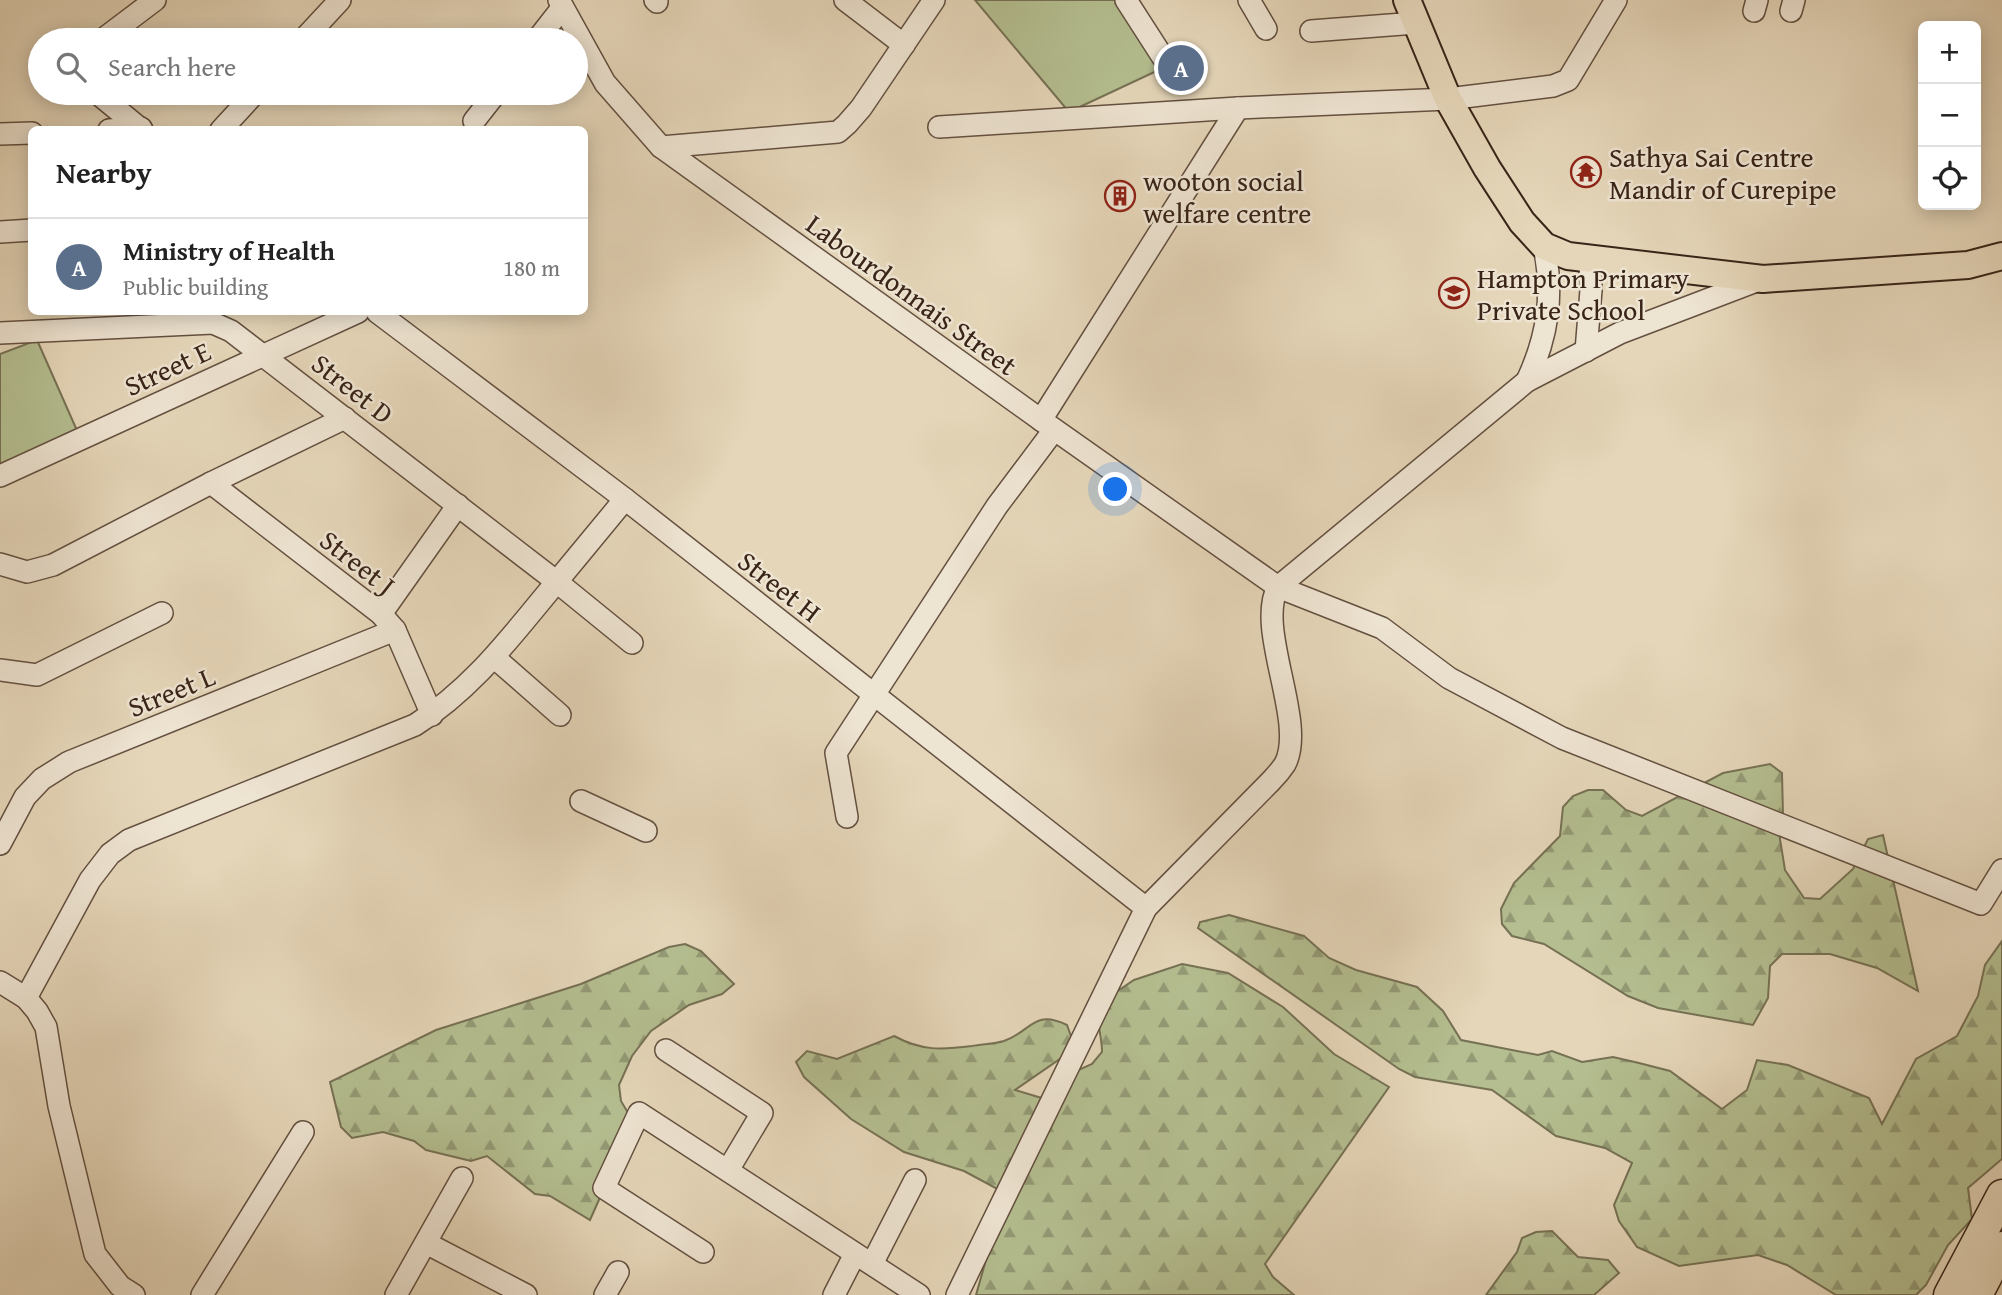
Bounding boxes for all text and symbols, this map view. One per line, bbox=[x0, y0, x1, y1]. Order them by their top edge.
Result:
map controls bbox=[1918, 21, 1981, 210]
button: + bbox=[1918, 21, 1981, 84]
search box bbox=[28, 28, 588, 105]
pin: A bbox=[1158, 42, 1204, 94]
text: Search here bbox=[108, 47, 236, 86]
icon: search bbox=[52, 48, 90, 86]
button: − bbox=[1918, 84, 1981, 147]
place label: Sathya Sai Centre Mandir of Curepipe bbox=[1609, 136, 1837, 209]
button: locate bbox=[1918, 147, 1981, 210]
text: Nearby bbox=[56, 150, 152, 194]
temple icon: Sathya Sai Centre Mandir of Curepipe bbox=[1569, 155, 1603, 189]
place label: wooton social welfare centre bbox=[1143, 160, 1311, 233]
building icon: wooton social welfare centre bbox=[1103, 179, 1137, 213]
street label: Labourdonnais Street bbox=[798, 203, 1026, 385]
text: Ministry of Health bbox=[123, 231, 335, 270]
text: A bbox=[72, 251, 86, 284]
text: 180 m bbox=[503, 251, 560, 284]
place label: Hampton Primary Private School bbox=[1477, 257, 1689, 330]
text: Public building bbox=[123, 270, 268, 303]
school or university icon: Hampton Primary Private School bbox=[1437, 276, 1471, 310]
street label: Street E bbox=[117, 330, 217, 406]
street label: Street D bbox=[303, 343, 403, 433]
your location bbox=[1098, 472, 1132, 506]
street label: Street J bbox=[312, 519, 404, 605]
street label: Street H bbox=[730, 540, 830, 632]
street label: Street L bbox=[121, 655, 221, 727]

